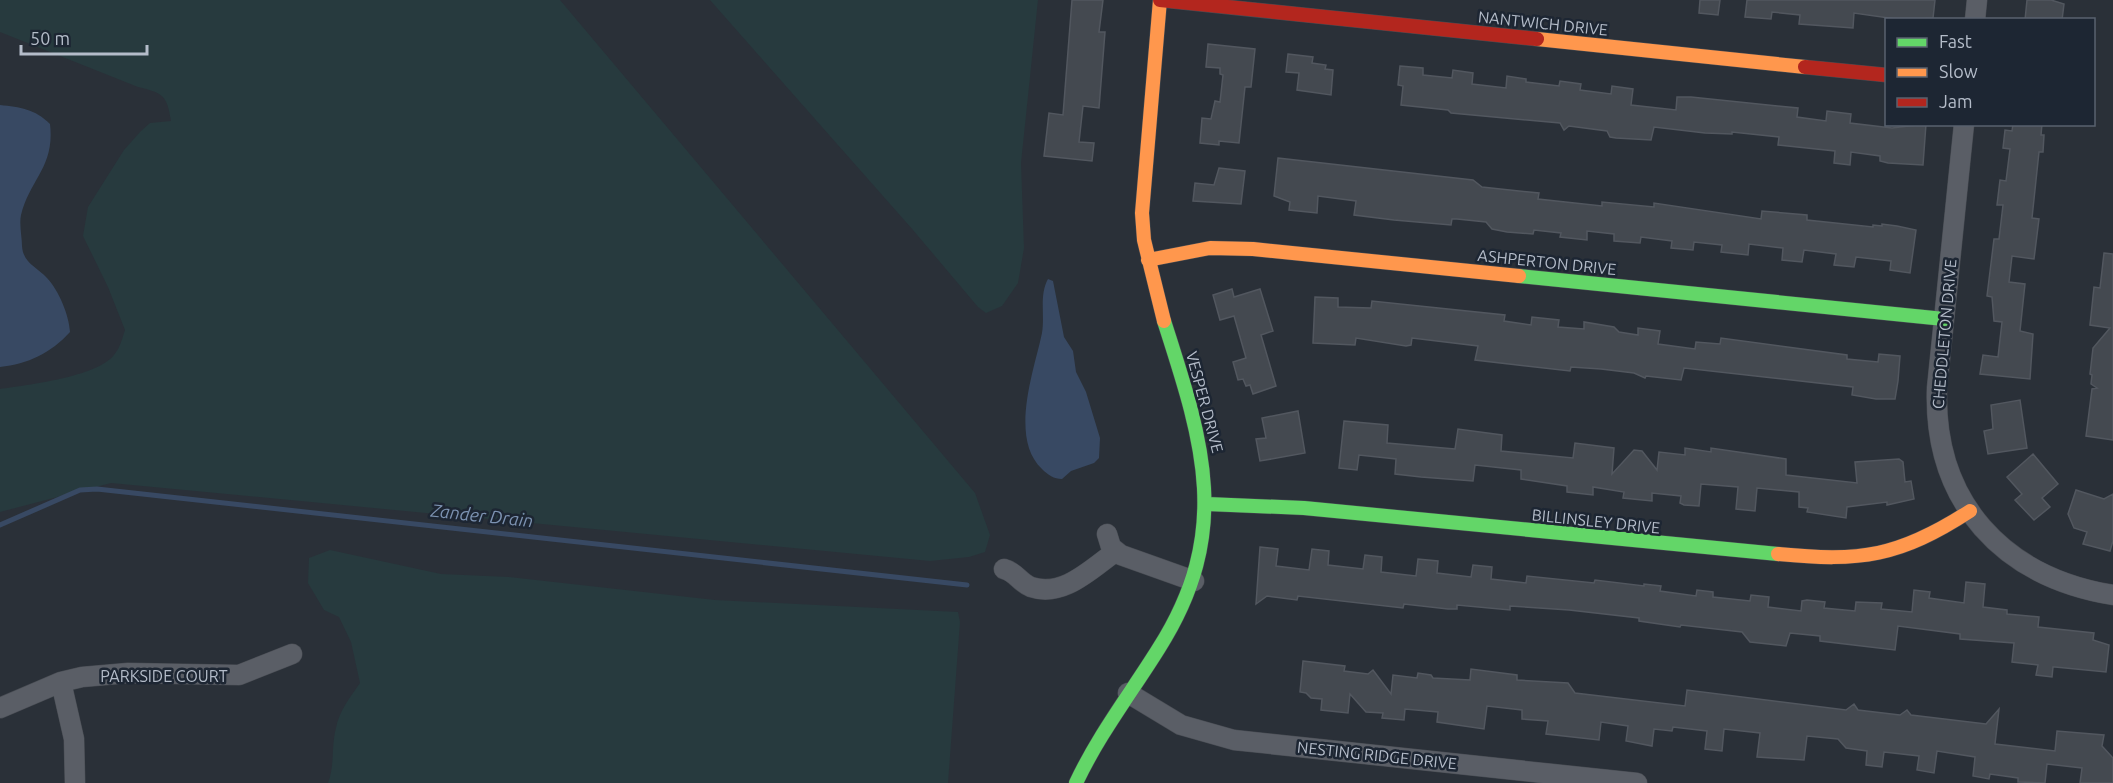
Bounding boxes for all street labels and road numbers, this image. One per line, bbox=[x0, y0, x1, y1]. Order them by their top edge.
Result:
street label: NANTWICH DRIVE bbox=[1477, 7, 1609, 39]
street label: ASHPERTON DRIVE bbox=[1477, 246, 1617, 278]
street label: CHEDDLETON DRIVE bbox=[1928, 258, 1960, 410]
street label: VESPER DRIVE bbox=[1183, 349, 1227, 455]
street label: BILLINSLEY DRIVE bbox=[1531, 505, 1661, 537]
street label: PARKSIDE COURT bbox=[100, 667, 228, 685]
street label: NESTING RIDGE DRIVE bbox=[1296, 738, 1458, 772]

